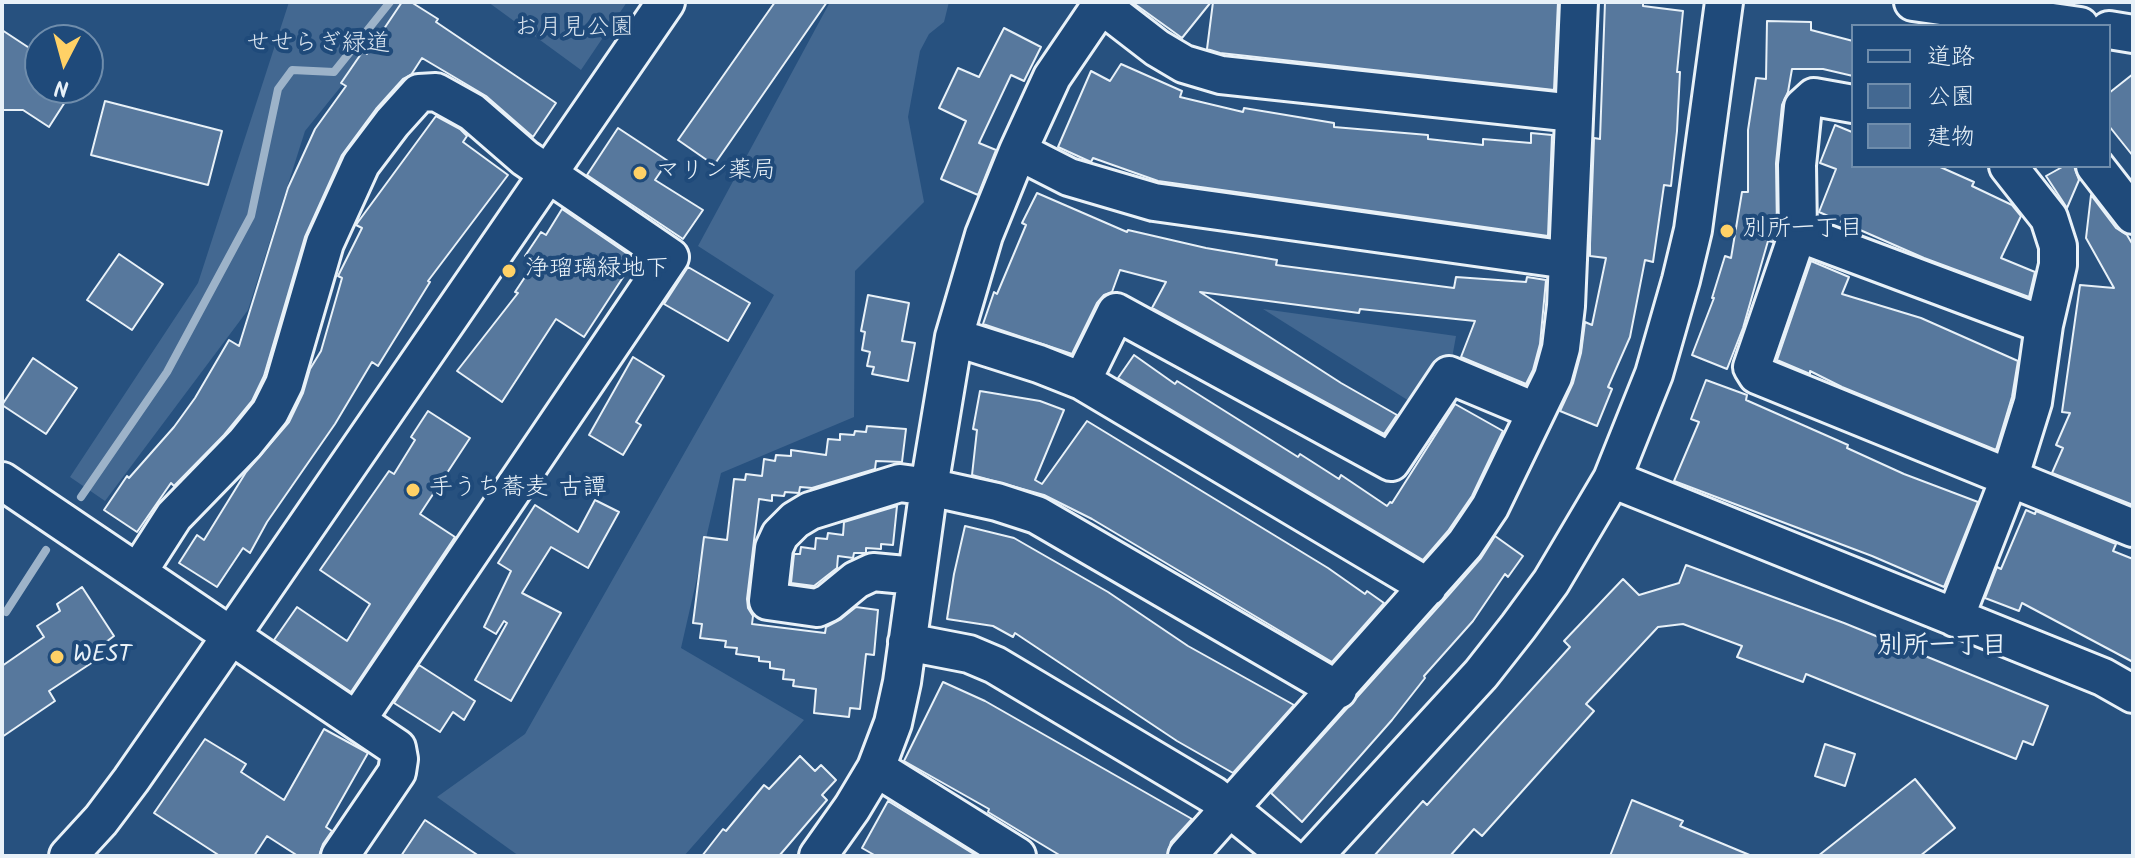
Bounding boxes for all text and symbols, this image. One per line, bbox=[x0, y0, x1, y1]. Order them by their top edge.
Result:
park label: お月見公園 bbox=[514, 16, 634, 44]
north arrow bbox=[24, 24, 104, 104]
legend bbox=[1851, 24, 2111, 168]
park label: せせらぎ緑道 bbox=[246, 32, 390, 60]
text: 道路 bbox=[1927, 38, 1975, 77]
text: N bbox=[53, 68, 70, 105]
text: 公園 bbox=[1927, 78, 1975, 117]
text: 建物 bbox=[1927, 118, 1975, 157]
place label: マリン薬局 bbox=[656, 159, 776, 187]
marker: マリン薬局 bbox=[631, 164, 649, 182]
place label: 別所一丁目 bbox=[1743, 217, 1863, 245]
marker: 別所一丁目 bbox=[1718, 222, 1736, 240]
place label: 浄瑠璃緑地下 bbox=[525, 257, 669, 285]
marker: 浄瑠璃緑地下 bbox=[500, 262, 518, 280]
place label: 手うち蕎麦 古譚 bbox=[429, 476, 607, 504]
marker: 手うち蕎麦 古譚 bbox=[404, 481, 422, 499]
district label: 別所一丁目 bbox=[1877, 633, 2007, 665]
place label: WEST bbox=[73, 643, 131, 671]
marker: WEST bbox=[48, 648, 66, 666]

